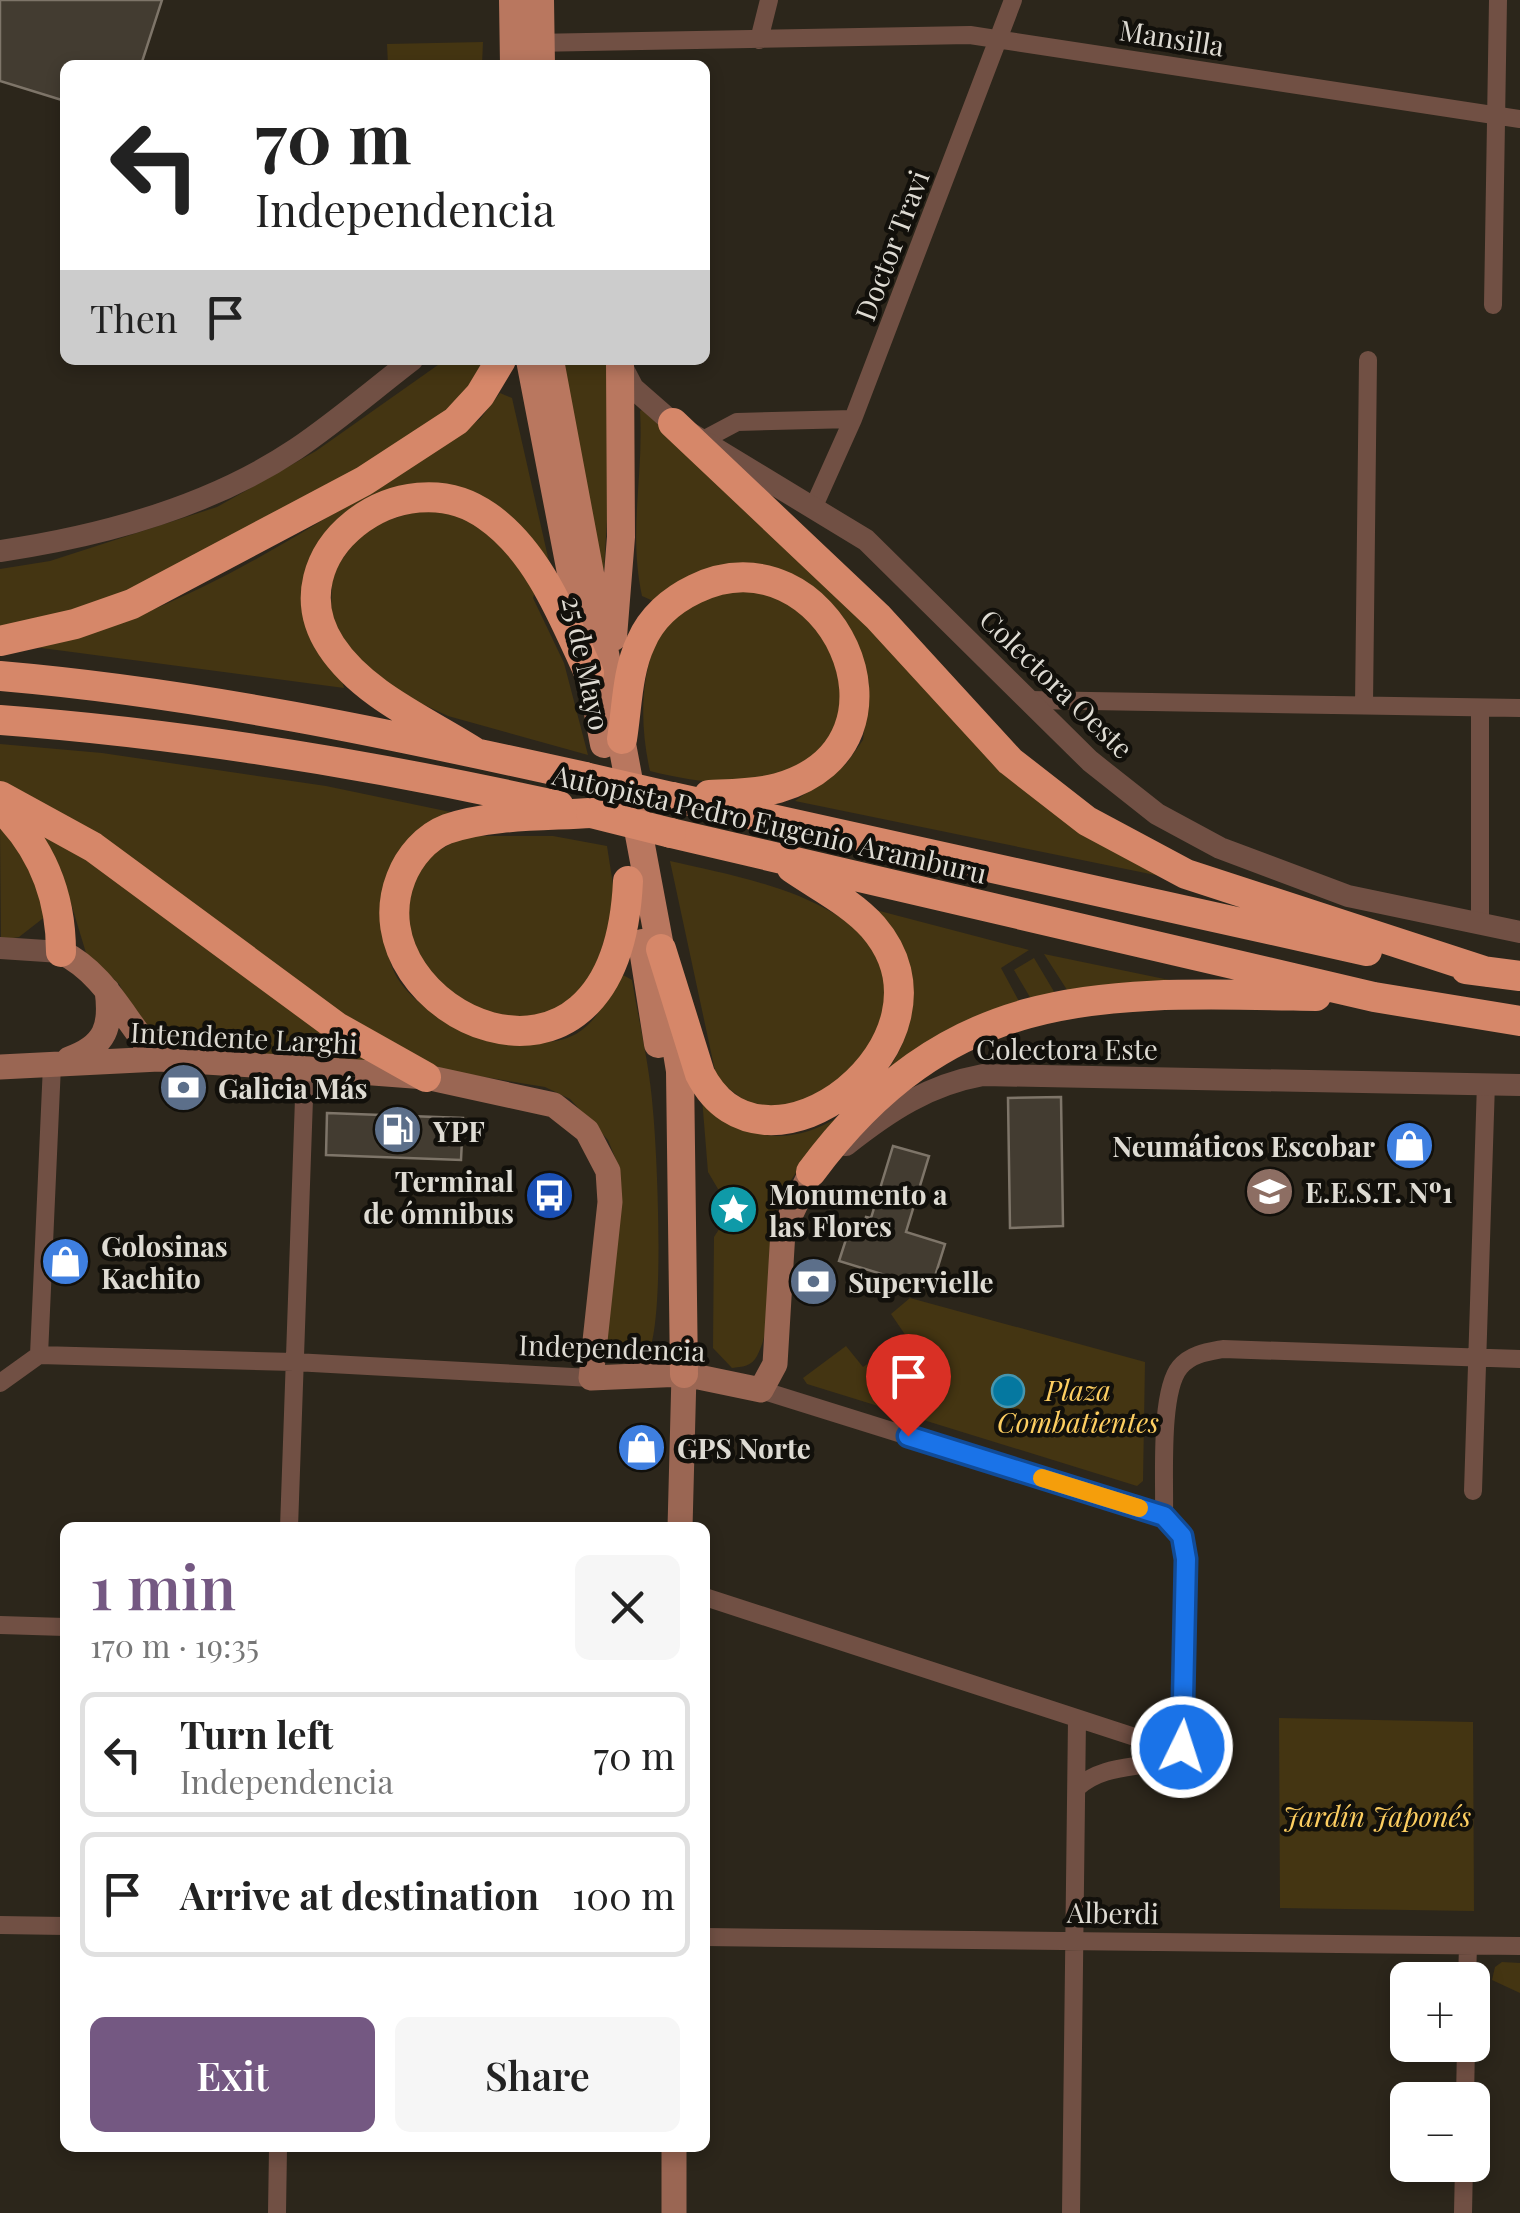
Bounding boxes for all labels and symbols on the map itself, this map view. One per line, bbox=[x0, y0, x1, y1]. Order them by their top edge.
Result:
street label: Mansilla bbox=[1117, 10, 1227, 64]
street label: Doctor Travi bbox=[845, 165, 937, 325]
street label: 25 de Mayo bbox=[555, 593, 619, 733]
street label: Colectora Oeste bbox=[972, 600, 1142, 766]
street label: Autopista Pedro Eugenio Aramburu bbox=[548, 755, 991, 891]
street label: Intendente Larghi bbox=[129, 1013, 359, 1061]
street label: Colectora Este bbox=[976, 1030, 1158, 1067]
bank icon: Galicia Más bbox=[157, 1061, 209, 1113]
place label: Galicia Más bbox=[218, 1069, 367, 1106]
fuel station icon: YPF bbox=[372, 1104, 424, 1156]
place label: YPF bbox=[432, 1112, 485, 1149]
shop icon: Neumáticos Escobar bbox=[1384, 1119, 1436, 1171]
place label: Neumáticos Escobar bbox=[1112, 1127, 1375, 1164]
place label: Terminal de ómnibus bbox=[363, 1162, 514, 1231]
school or university icon: E.E.S.T. Nº1 bbox=[1244, 1165, 1296, 1217]
bus stop icon: Terminal de ómnibus bbox=[523, 1170, 575, 1222]
place label: E.E.S.T. Nº1 bbox=[1305, 1173, 1453, 1210]
place label: Monumento a las Flores bbox=[769, 1175, 948, 1244]
place icon: Monumento a las Flores bbox=[708, 1183, 760, 1235]
place label: Golosinas Kachito bbox=[101, 1227, 228, 1296]
shop icon: Golosinas Kachito bbox=[40, 1235, 92, 1287]
bank icon: Supervielle bbox=[787, 1255, 839, 1307]
place label: Supervielle bbox=[848, 1263, 994, 1300]
street label: Independencia bbox=[518, 1325, 706, 1369]
pin bbox=[866, 1334, 951, 1437]
park label: Plaza Combatientes bbox=[997, 1371, 1159, 1440]
shop icon: GPS Norte bbox=[616, 1421, 668, 1473]
place label: GPS Norte bbox=[677, 1429, 811, 1466]
position arrow bbox=[1130, 1695, 1234, 1799]
park label: Jardín Japonés bbox=[1283, 1797, 1472, 1834]
street label: Alberdi bbox=[1066, 1893, 1159, 1931]

